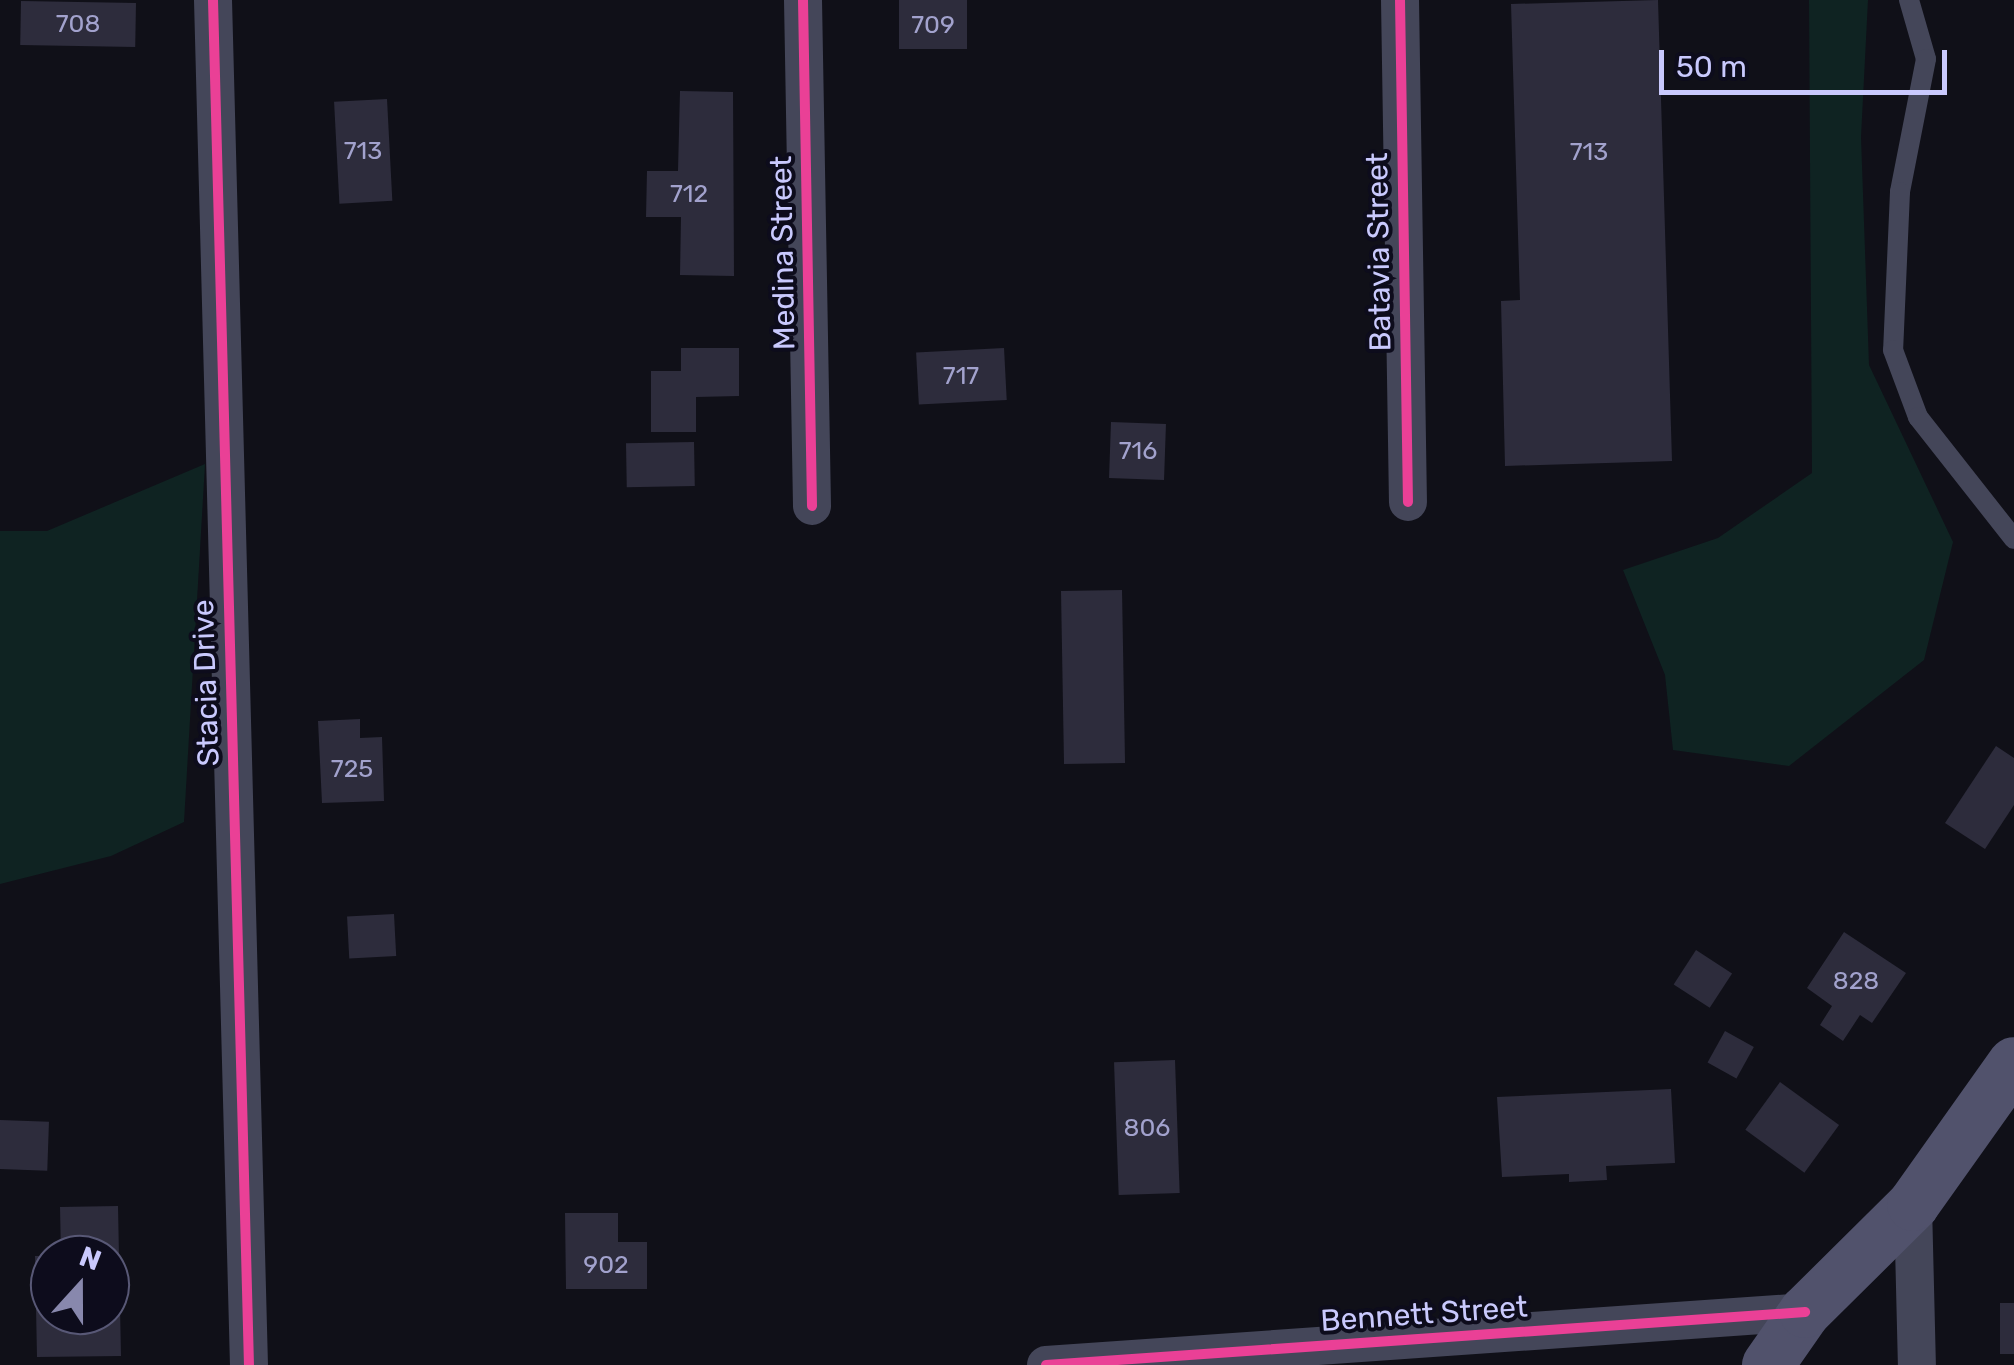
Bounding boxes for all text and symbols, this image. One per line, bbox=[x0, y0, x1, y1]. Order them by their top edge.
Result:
house number: 708 bbox=[56, 9, 100, 39]
house number: 709 bbox=[911, 10, 955, 40]
scale bar bbox=[1664, 30, 1952, 92]
text: 50 m bbox=[1676, 49, 1747, 85]
house number: 713 bbox=[344, 136, 382, 166]
house number: 713 bbox=[1570, 137, 1608, 167]
street label: Batavia Street bbox=[1359, 152, 1399, 352]
street label: Medina Street bbox=[763, 155, 803, 351]
house number: 712 bbox=[670, 179, 708, 209]
house number: 717 bbox=[943, 361, 979, 391]
house number: 716 bbox=[1119, 436, 1157, 466]
street label: Stacia Drive bbox=[185, 599, 227, 767]
house number: 725 bbox=[331, 754, 373, 784]
house number: 828 bbox=[1833, 966, 1879, 996]
house number: 806 bbox=[1124, 1113, 1170, 1143]
north arrow bbox=[30, 1235, 130, 1335]
text: N bbox=[75, 1239, 106, 1277]
house number: 902 bbox=[583, 1250, 629, 1280]
street label: Bennett Street bbox=[1319, 1289, 1529, 1339]

